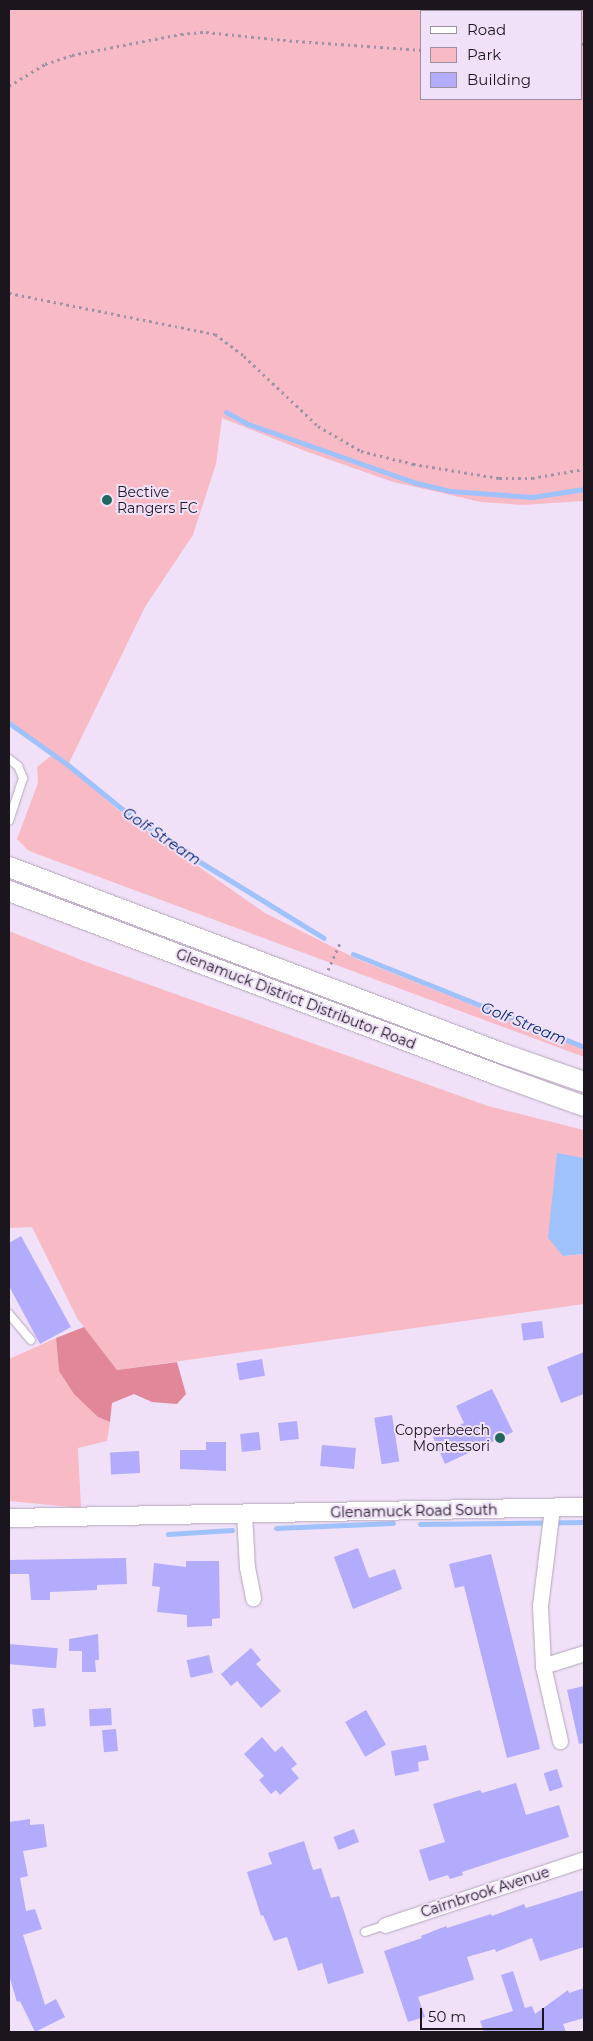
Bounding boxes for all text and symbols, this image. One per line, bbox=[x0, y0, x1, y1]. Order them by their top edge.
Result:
legend bbox=[420, 10, 583, 100]
text: Road bbox=[467, 20, 506, 39]
text: Park bbox=[467, 45, 501, 64]
text: Building bbox=[467, 70, 531, 89]
place label: Bective Rangers FC bbox=[117, 484, 198, 516]
marker: Bective Rangers FC bbox=[101, 494, 113, 506]
water label: Golf Stream bbox=[120, 803, 204, 869]
street label: Glenamuck District Distributor Road bbox=[174, 945, 418, 1053]
water label: Golf Stream bbox=[479, 998, 569, 1048]
place label: Copperbeech Montessori bbox=[395, 1422, 490, 1454]
marker: Copperbeech Montessori bbox=[494, 1432, 506, 1444]
street label: Glenamuck Road South bbox=[330, 1501, 498, 1521]
street label: Cairnbrook Avenue bbox=[419, 1863, 551, 1921]
scale bar bbox=[423, 1998, 547, 2030]
text: 50 m bbox=[428, 2007, 466, 2026]

